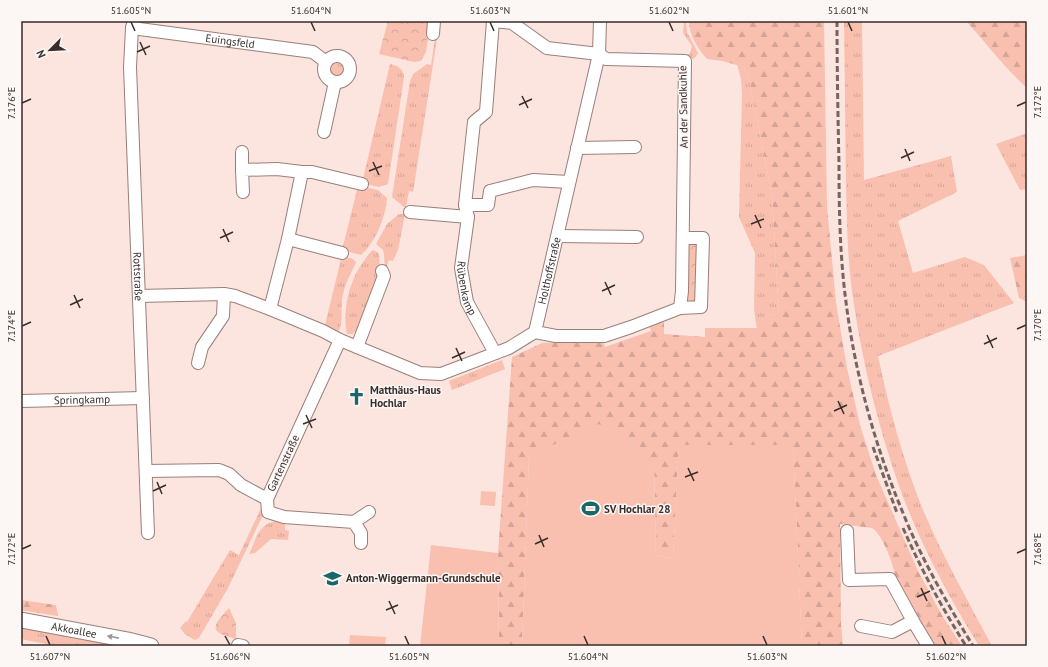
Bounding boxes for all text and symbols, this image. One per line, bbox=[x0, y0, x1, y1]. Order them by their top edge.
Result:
text: 51.605°N bbox=[111, 4, 151, 17]
text: 51.604°N bbox=[291, 4, 331, 17]
text: 51.603°N bbox=[470, 4, 510, 17]
text: 51.602°N bbox=[649, 4, 689, 17]
text: 51.601°N bbox=[828, 4, 868, 17]
north arrow bbox=[30, 30, 70, 70]
street label: Euingsfeld bbox=[205, 31, 256, 51]
text: N bbox=[33, 48, 49, 60]
street label: An der Sandkuhle bbox=[675, 65, 691, 149]
text: 7.172°E bbox=[1031, 86, 1044, 118]
text: 7.176°E bbox=[5, 87, 18, 119]
street label: Holthoffstraße bbox=[535, 235, 564, 306]
street label: Rottstraße bbox=[130, 252, 146, 302]
street label: Rübenkamp bbox=[454, 260, 480, 318]
text: 7.170°E bbox=[1031, 309, 1044, 341]
text: 7.174°E bbox=[5, 310, 18, 342]
place label: Matthäus-Haus Hochlar bbox=[370, 383, 441, 410]
church icon: Matthäus-Haus Hochlar bbox=[347, 386, 367, 406]
street label: Springkamp bbox=[54, 392, 110, 407]
street label: Gartenstraße bbox=[264, 432, 302, 494]
sports icon: SV Hochlar 28 bbox=[581, 499, 601, 519]
place label: SV Hochlar 28 bbox=[604, 502, 671, 516]
text: 7.172°E bbox=[5, 533, 18, 565]
text: 7.168°E bbox=[1031, 533, 1044, 565]
school or university icon: Anton-Wiggermann-Grundschule bbox=[323, 568, 343, 588]
place label: Anton-Wiggermann-Grundschule bbox=[346, 571, 501, 585]
street label: Akkoallee bbox=[50, 619, 98, 641]
one-way arrow bbox=[107, 634, 119, 640]
text: 51.607°N bbox=[30, 650, 70, 663]
text: 51.606°N bbox=[210, 650, 250, 663]
text: 51.605°N bbox=[389, 650, 429, 663]
text: 51.604°N bbox=[568, 650, 608, 663]
text: 51.603°N bbox=[747, 650, 787, 663]
text: 51.602°N bbox=[926, 650, 966, 663]

